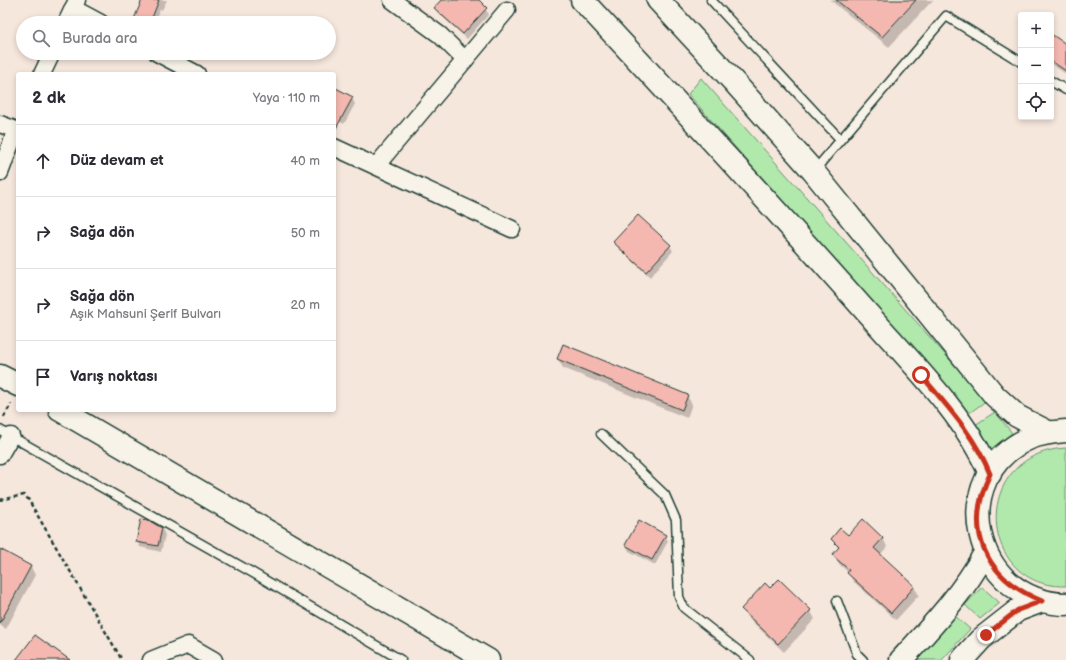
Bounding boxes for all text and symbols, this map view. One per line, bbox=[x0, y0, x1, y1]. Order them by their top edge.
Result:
map controls bbox=[1018, 12, 1054, 120]
button: + bbox=[1018, 12, 1054, 48]
search box bbox=[16, 16, 336, 60]
icon: search bbox=[30, 27, 52, 49]
text: Burada ara bbox=[62, 29, 137, 48]
button: − bbox=[1018, 48, 1054, 84]
button: locate bbox=[1018, 84, 1054, 120]
text: 2 dk bbox=[32, 88, 66, 108]
text: Yaya · 110 m bbox=[253, 90, 320, 106]
icon: ahead bbox=[32, 150, 54, 172]
text: Düz devam et bbox=[70, 151, 164, 170]
text: 40 m bbox=[290, 153, 320, 169]
icon: right bbox=[32, 222, 54, 244]
text: Sağa dön bbox=[70, 223, 135, 242]
text: 50 m bbox=[291, 225, 320, 241]
text: Sağa dön bbox=[70, 287, 135, 306]
icon: right bbox=[32, 294, 54, 316]
text: 20 m bbox=[290, 297, 320, 313]
text: Aşık Mahsuni Şerif Bulvarı bbox=[70, 306, 221, 322]
icon: arrive bbox=[32, 366, 54, 388]
route start bbox=[912, 366, 930, 384]
text: Varış noktası bbox=[70, 367, 157, 386]
route end bbox=[977, 626, 995, 644]

